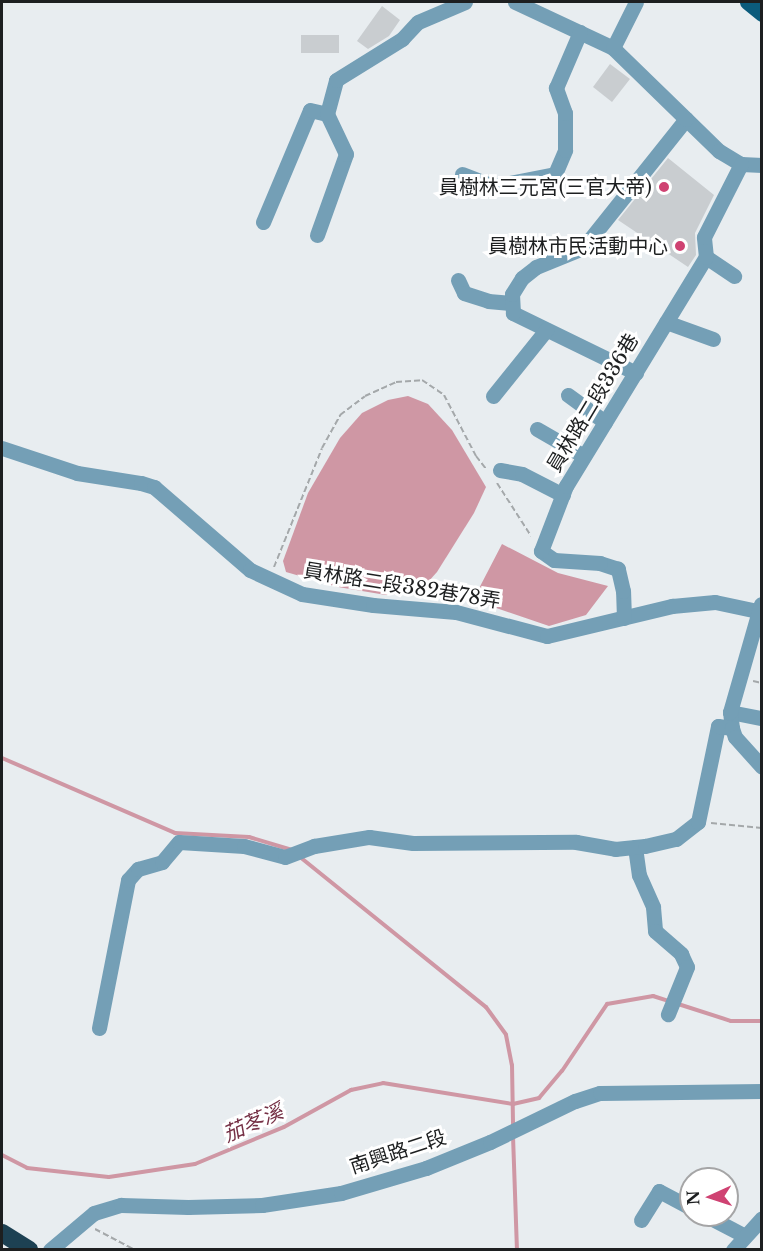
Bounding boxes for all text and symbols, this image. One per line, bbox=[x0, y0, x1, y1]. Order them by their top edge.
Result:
place label: 員樹林三元宮(三官大帝) bbox=[439, 175, 652, 199]
marker: 員樹林三元宮(三官大帝) bbox=[657, 180, 671, 194]
place label: 員樹林市民活動中心 bbox=[488, 234, 668, 258]
marker: 員樹林市民活動中心 bbox=[673, 239, 687, 253]
street label: 員林路二段336巷 bbox=[542, 329, 644, 477]
street label: 員林路二段382巷78弄 bbox=[302, 559, 502, 613]
water label: 茄苳溪 bbox=[219, 1099, 287, 1147]
street label: 南興路二段 bbox=[347, 1125, 449, 1179]
north arrow bbox=[679, 1167, 739, 1227]
text: N bbox=[683, 1190, 703, 1206]

